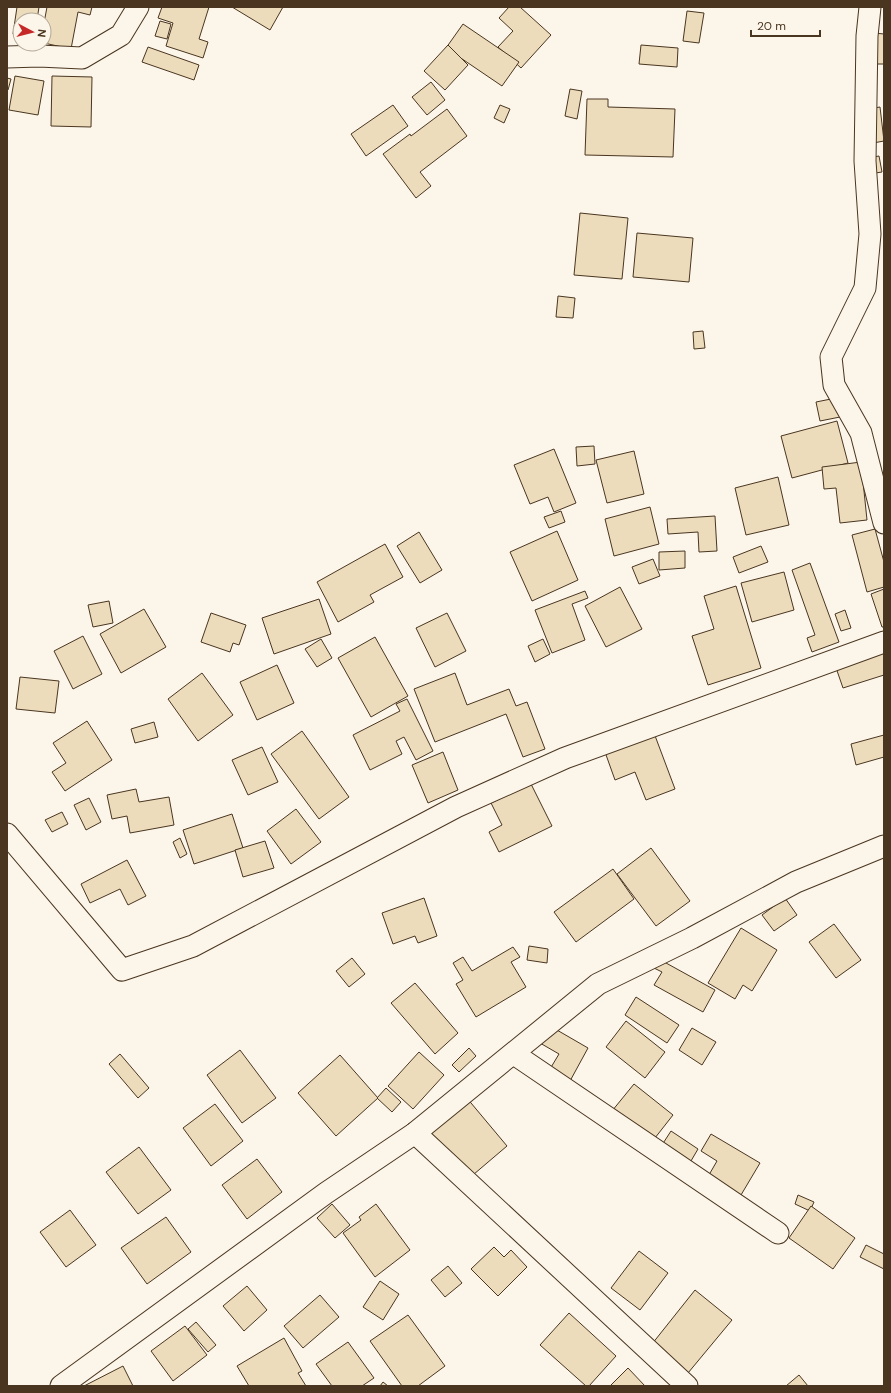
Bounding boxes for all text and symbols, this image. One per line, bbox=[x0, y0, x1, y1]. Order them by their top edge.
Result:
north arrow bbox=[12, 12, 52, 52]
scale bar bbox=[751, 12, 820, 38]
text: 20 m bbox=[757, 18, 786, 34]
text: N bbox=[34, 28, 49, 38]

